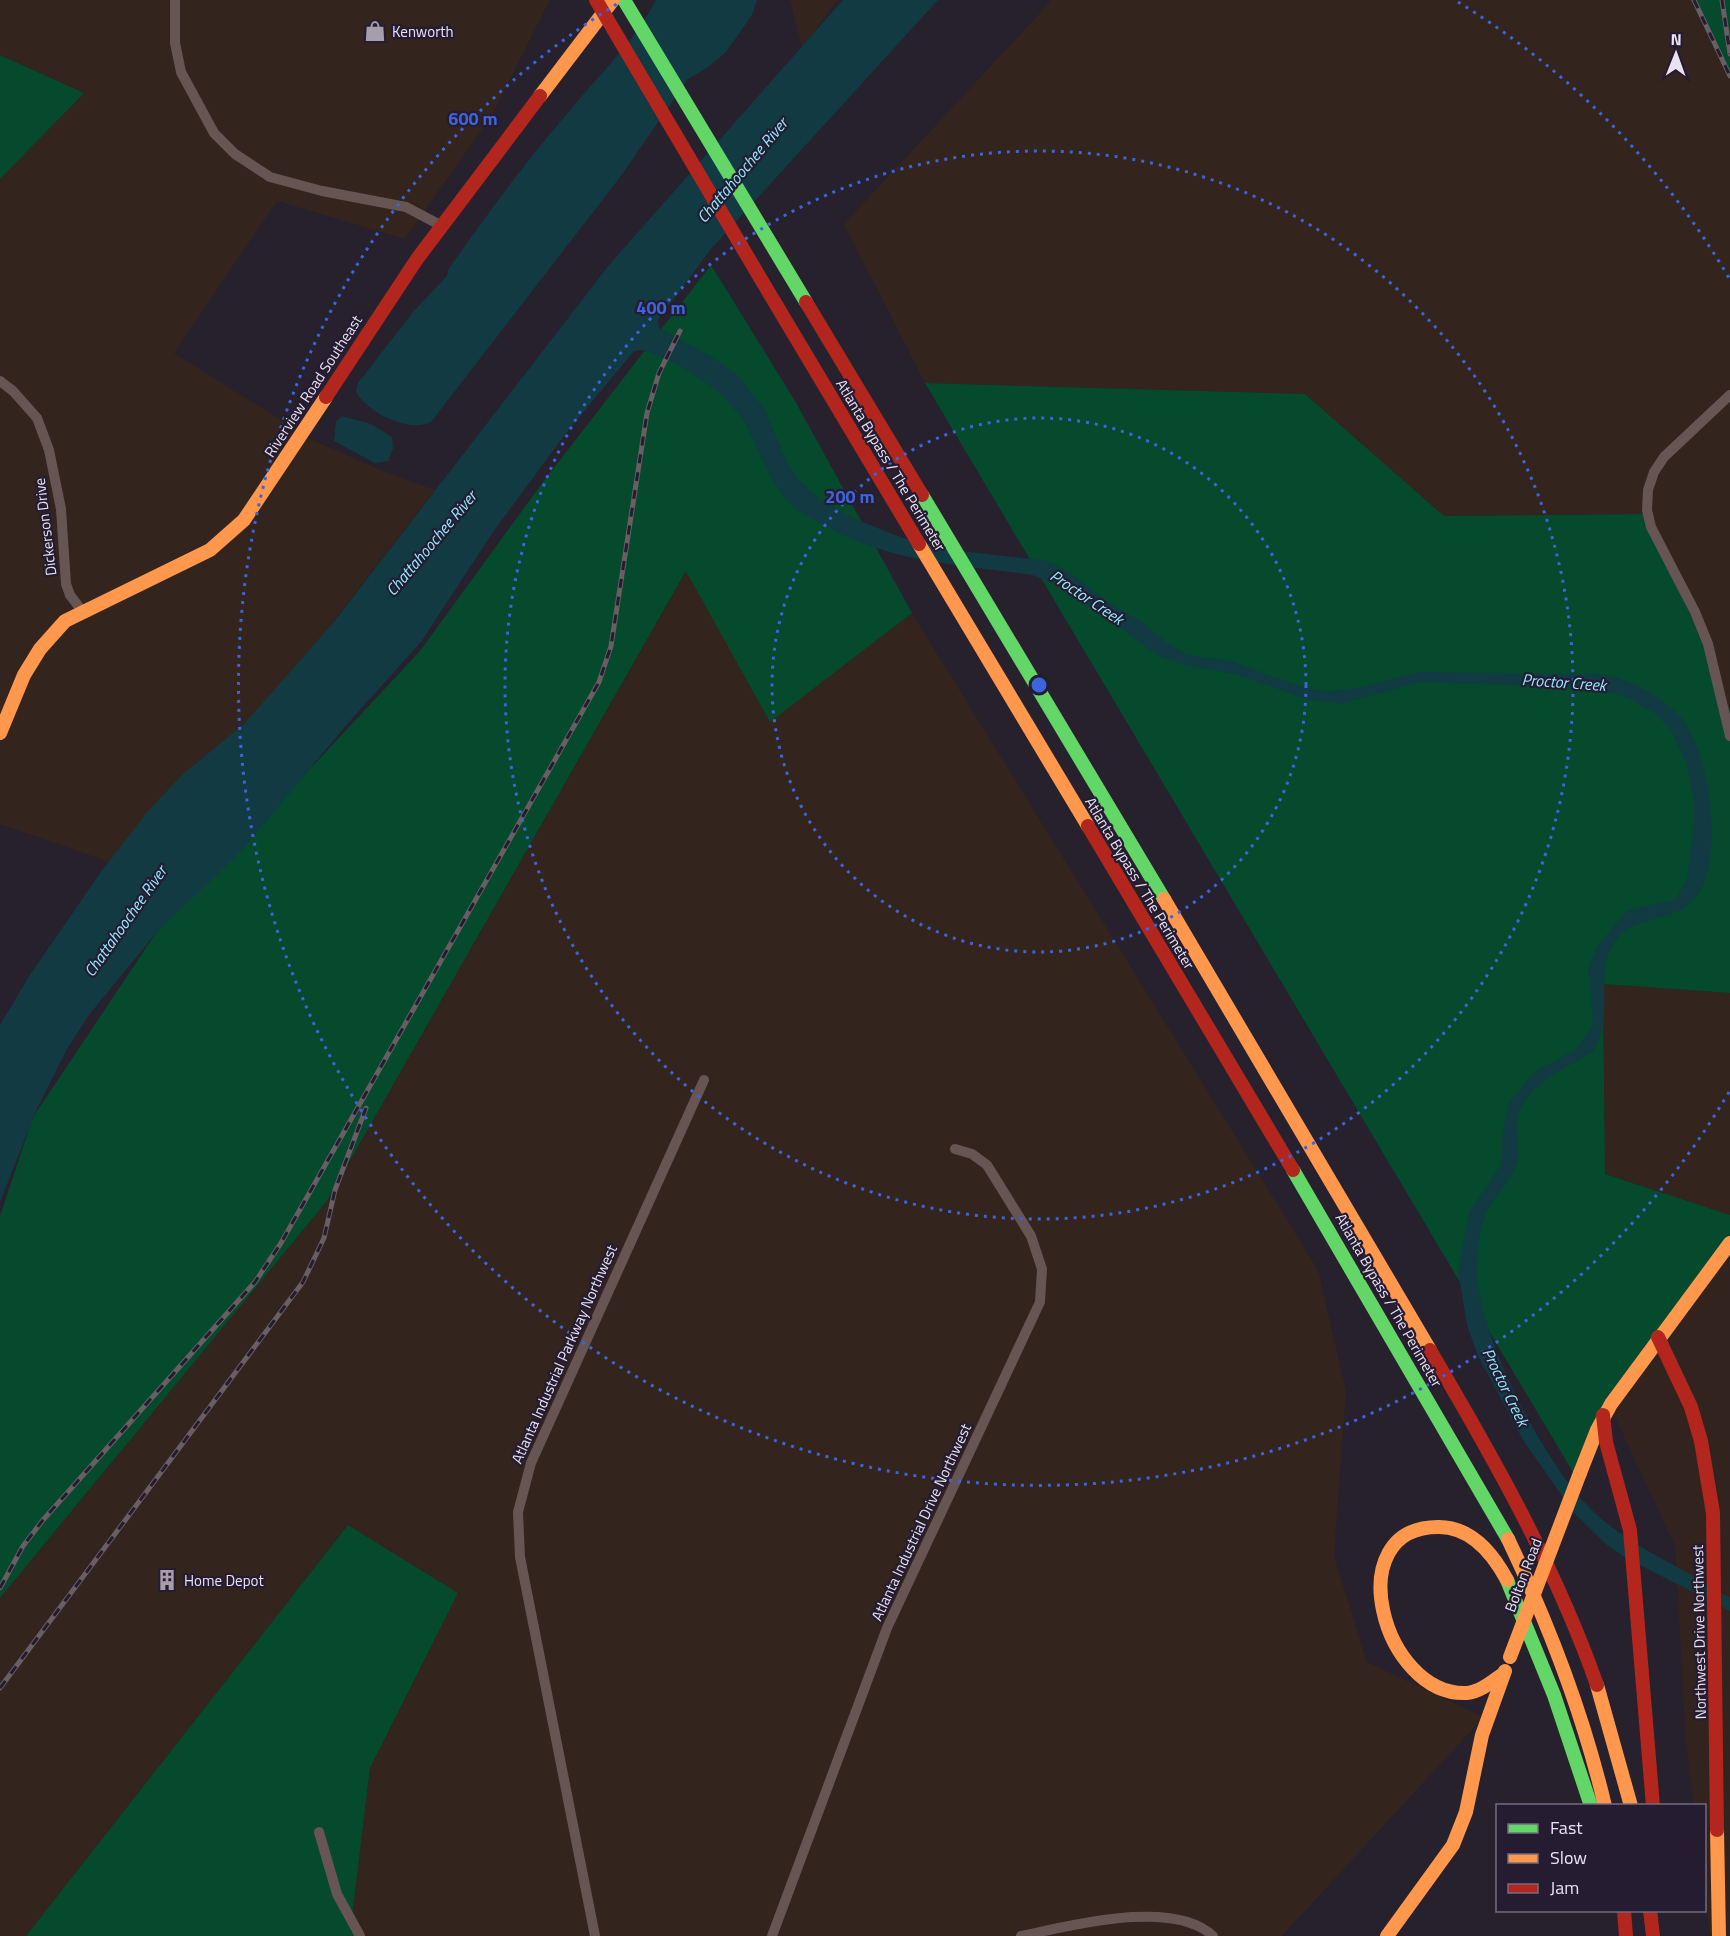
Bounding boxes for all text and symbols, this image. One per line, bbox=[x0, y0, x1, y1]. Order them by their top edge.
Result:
shop icon: Kenworth bbox=[363, 19, 387, 43]
place label: Kenworth bbox=[392, 20, 454, 43]
north arrow bbox=[1646, 24, 1706, 84]
text: N bbox=[1671, 27, 1682, 51]
text: 600 m bbox=[448, 105, 498, 132]
water label: Chattahoochee River bbox=[691, 111, 794, 228]
text: 400 m bbox=[636, 294, 686, 321]
street label: Riverview Road Southeast bbox=[258, 310, 368, 462]
street label: Atlanta Bypass / The Perimeter bbox=[830, 374, 952, 556]
street label: Dickerson Drive bbox=[28, 477, 62, 577]
text: 200 m bbox=[825, 483, 875, 510]
water label: Chattahoochee River bbox=[380, 484, 483, 601]
water label: Proctor Creek bbox=[1045, 563, 1130, 632]
water label: Proctor Creek bbox=[1521, 667, 1609, 697]
centre of rings bbox=[1029, 675, 1049, 695]
street label: Atlanta Bypass / The Perimeter bbox=[1079, 792, 1201, 974]
water label: Chattahoochee River bbox=[78, 859, 173, 981]
street label: Atlanta Bypass / The Perimeter bbox=[1330, 1209, 1448, 1391]
street label: Atlanta Industrial Parkway Northwest bbox=[505, 1240, 623, 1467]
water label: Proctor Creek bbox=[1477, 1344, 1536, 1432]
street label: Atlanta Industrial Drive Northwest bbox=[865, 1419, 977, 1624]
street label: Bolton Road bbox=[1498, 1535, 1548, 1615]
street label: Northwest Drive Northwest bbox=[1686, 1544, 1712, 1719]
building icon: Home Depot bbox=[155, 1568, 179, 1592]
place label: Home Depot bbox=[184, 1569, 264, 1592]
legend bbox=[1496, 1804, 1706, 1912]
text: Fast bbox=[1550, 1814, 1583, 1841]
text: Slow bbox=[1550, 1844, 1587, 1871]
text: Jam bbox=[1550, 1874, 1579, 1901]

